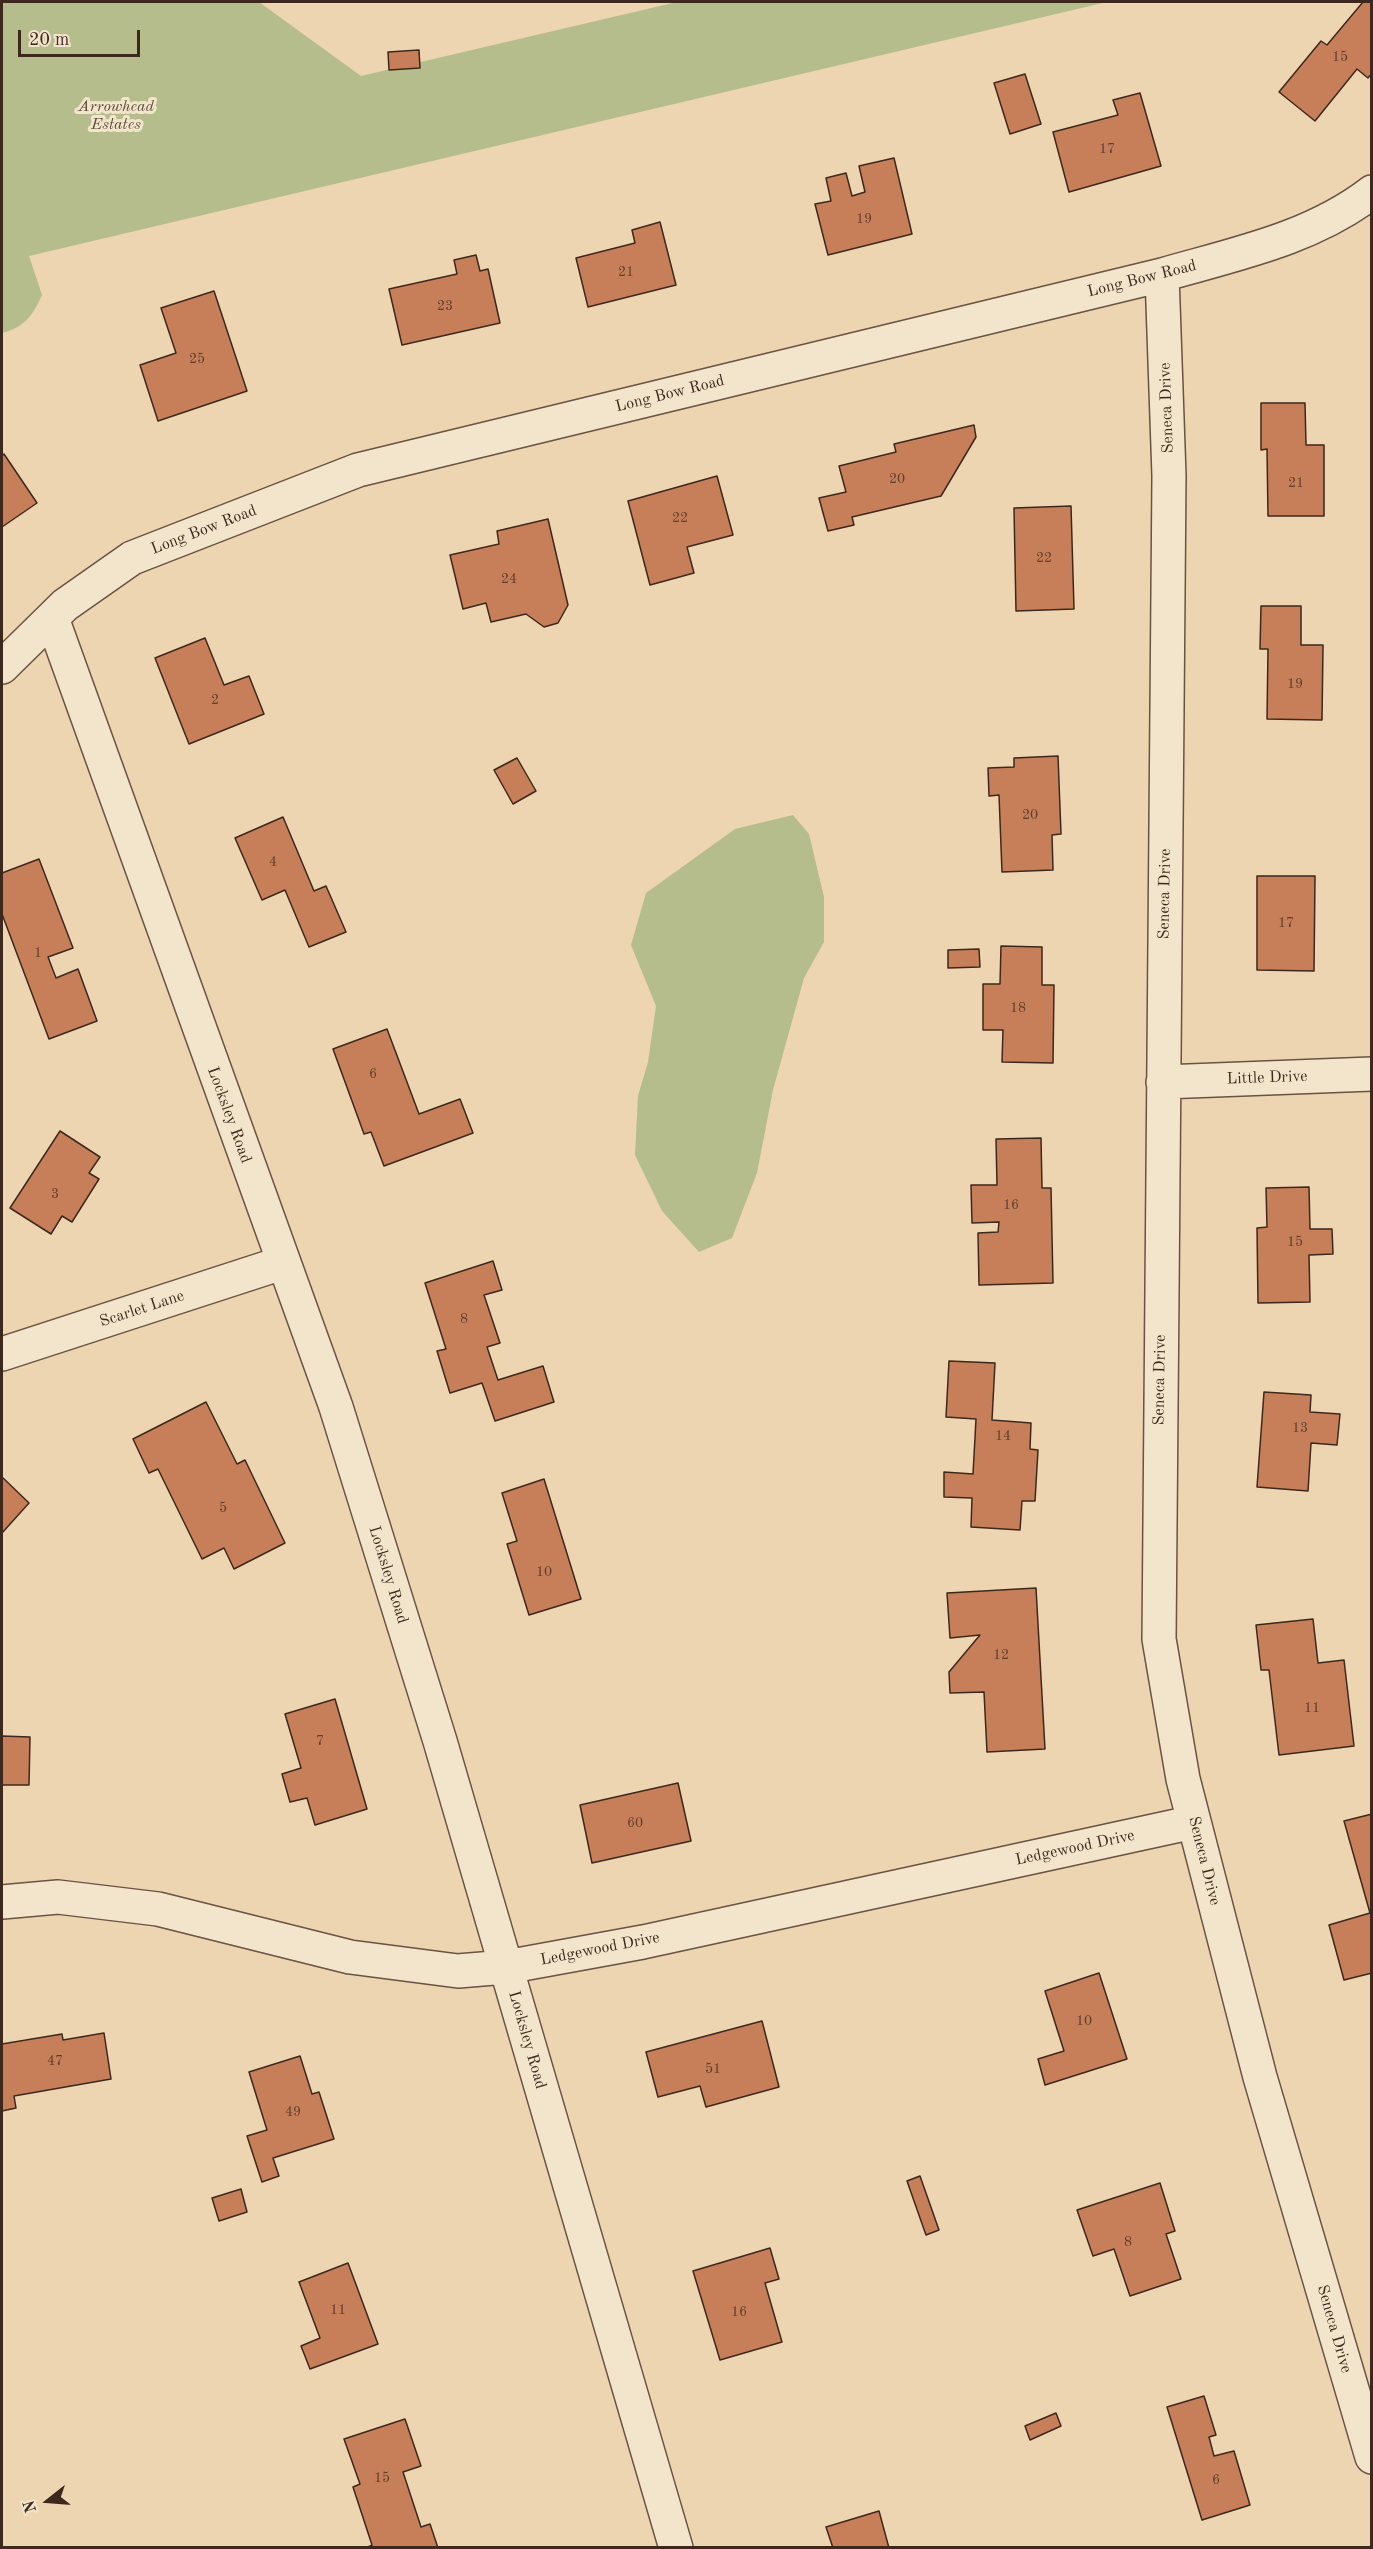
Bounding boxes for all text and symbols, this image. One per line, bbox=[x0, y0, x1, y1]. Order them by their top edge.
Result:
scale bar bbox=[21, 18, 142, 56]
text: 20 m bbox=[29, 31, 69, 49]
house number: 15 bbox=[1332, 49, 1348, 65]
park label: Arrowhead Estates bbox=[78, 97, 154, 135]
house number: 17 bbox=[1099, 141, 1115, 157]
house number: 19 bbox=[856, 211, 872, 227]
street label: Long Bow Road bbox=[1085, 256, 1199, 302]
house number: 21 bbox=[618, 264, 634, 280]
house number: 23 bbox=[437, 298, 453, 314]
house number: 25 bbox=[189, 351, 205, 367]
street label: Seneca Drive bbox=[1156, 362, 1178, 454]
street label: Long Bow Road bbox=[613, 371, 727, 417]
house number: 20 bbox=[889, 471, 905, 487]
house number: 21 bbox=[1288, 475, 1304, 491]
street label: Long Bow Road bbox=[148, 501, 260, 559]
house number: 22 bbox=[672, 510, 688, 526]
house number: 22 bbox=[1036, 550, 1052, 566]
house number: 24 bbox=[501, 571, 517, 587]
house number: 19 bbox=[1287, 676, 1303, 692]
house number: 2 bbox=[211, 692, 219, 708]
house number: 20 bbox=[1022, 807, 1038, 823]
street label: Seneca Drive bbox=[1155, 848, 1175, 940]
house number: 4 bbox=[269, 854, 277, 870]
house number: 17 bbox=[1278, 915, 1294, 931]
house number: 1 bbox=[34, 945, 42, 961]
house number: 18 bbox=[1010, 1000, 1026, 1016]
street label: Locksley Road bbox=[203, 1064, 255, 1166]
house number: 6 bbox=[369, 1066, 377, 1082]
street label: Little Drive bbox=[1226, 1067, 1308, 1089]
house number: 3 bbox=[51, 1186, 59, 1202]
house number: 16 bbox=[1003, 1197, 1019, 1213]
house number: 15 bbox=[1287, 1234, 1303, 1250]
street label: Scarlet Lane bbox=[97, 1286, 187, 1332]
house number: 8 bbox=[460, 1311, 468, 1327]
street label: Seneca Drive bbox=[1150, 1334, 1170, 1426]
house number: 13 bbox=[1292, 1420, 1308, 1436]
house number: 14 bbox=[995, 1428, 1011, 1444]
house number: 5 bbox=[219, 1500, 227, 1516]
street label: Locksley Road bbox=[364, 1524, 412, 1626]
house number: 10 bbox=[536, 1564, 552, 1580]
house number: 12 bbox=[993, 1647, 1009, 1663]
house number: 11 bbox=[1304, 1700, 1320, 1716]
house number: 7 bbox=[316, 1733, 324, 1749]
street label: Seneca Drive bbox=[1184, 1814, 1224, 1908]
house number: 60 bbox=[627, 1815, 643, 1831]
street label: Ledgewood Drive bbox=[1014, 1826, 1136, 1870]
street label: Ledgewood Drive bbox=[539, 1928, 661, 1970]
street label: Locksley Road bbox=[504, 1989, 550, 2091]
house number: 10 bbox=[1076, 2013, 1092, 2029]
house number: 47 bbox=[47, 2053, 63, 2069]
house number: 51 bbox=[705, 2061, 721, 2077]
house number: 49 bbox=[285, 2104, 301, 2120]
house number: 8 bbox=[1124, 2234, 1132, 2250]
street label: Seneca Drive bbox=[1312, 2283, 1356, 2375]
house number: 11 bbox=[330, 2302, 346, 2318]
house number: 16 bbox=[731, 2304, 747, 2320]
house number: 15 bbox=[374, 2470, 390, 2486]
north arrow bbox=[18, 2471, 78, 2531]
house number: 6 bbox=[1212, 2472, 1220, 2488]
text: N bbox=[21, 2498, 40, 2514]

